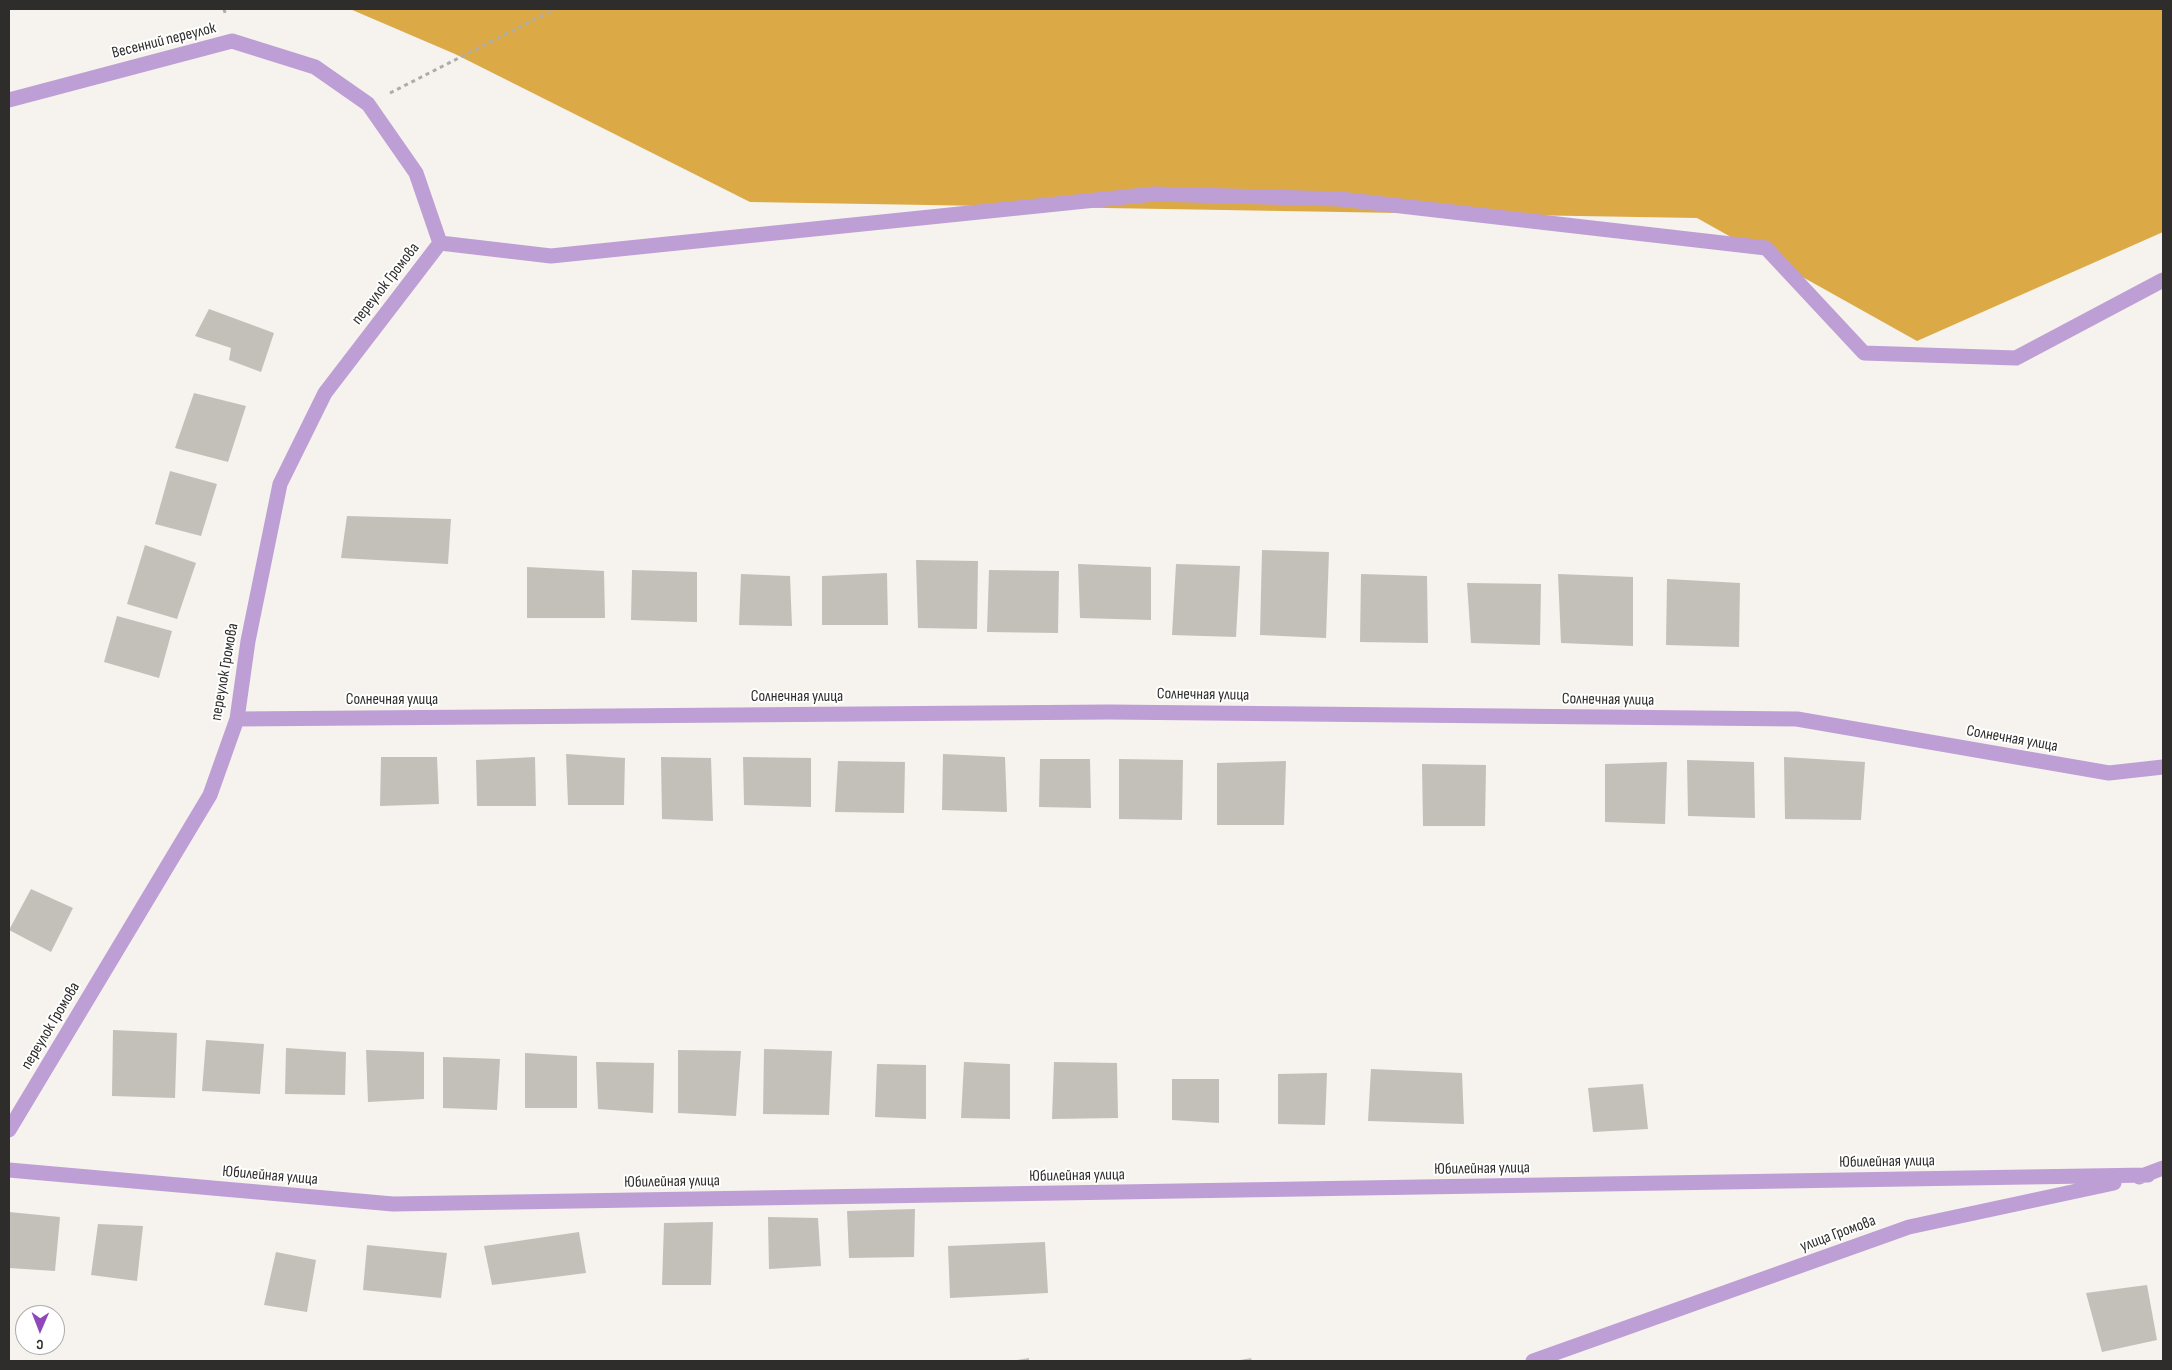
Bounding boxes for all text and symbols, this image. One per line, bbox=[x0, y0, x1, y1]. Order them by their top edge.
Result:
street label: Весенний переулок bbox=[110, 19, 218, 63]
street label: переулок Громова bbox=[348, 239, 424, 329]
street label: переулок Громова bbox=[207, 622, 243, 722]
street label: Солнечная улица bbox=[1157, 685, 1249, 705]
street label: Солнечная улица bbox=[751, 687, 843, 707]
street label: Солнечная улица bbox=[346, 690, 438, 710]
street label: Солнечная улица bbox=[1562, 690, 1654, 710]
street label: Солнечная улица bbox=[1965, 722, 2059, 756]
street label: переулок Громова bbox=[17, 979, 85, 1073]
street label: Юбилейная улица bbox=[1839, 1152, 1935, 1172]
street label: Юбилейная улица bbox=[1434, 1159, 1530, 1179]
street label: Юбилейная улица bbox=[222, 1162, 318, 1190]
street label: Юбилейная улица bbox=[1029, 1166, 1125, 1186]
street label: Юбилейная улица bbox=[624, 1172, 720, 1192]
street label: улица Громова bbox=[1798, 1211, 1878, 1257]
north arrow bbox=[15, 1305, 65, 1355]
text: С bbox=[36, 1336, 43, 1353]

